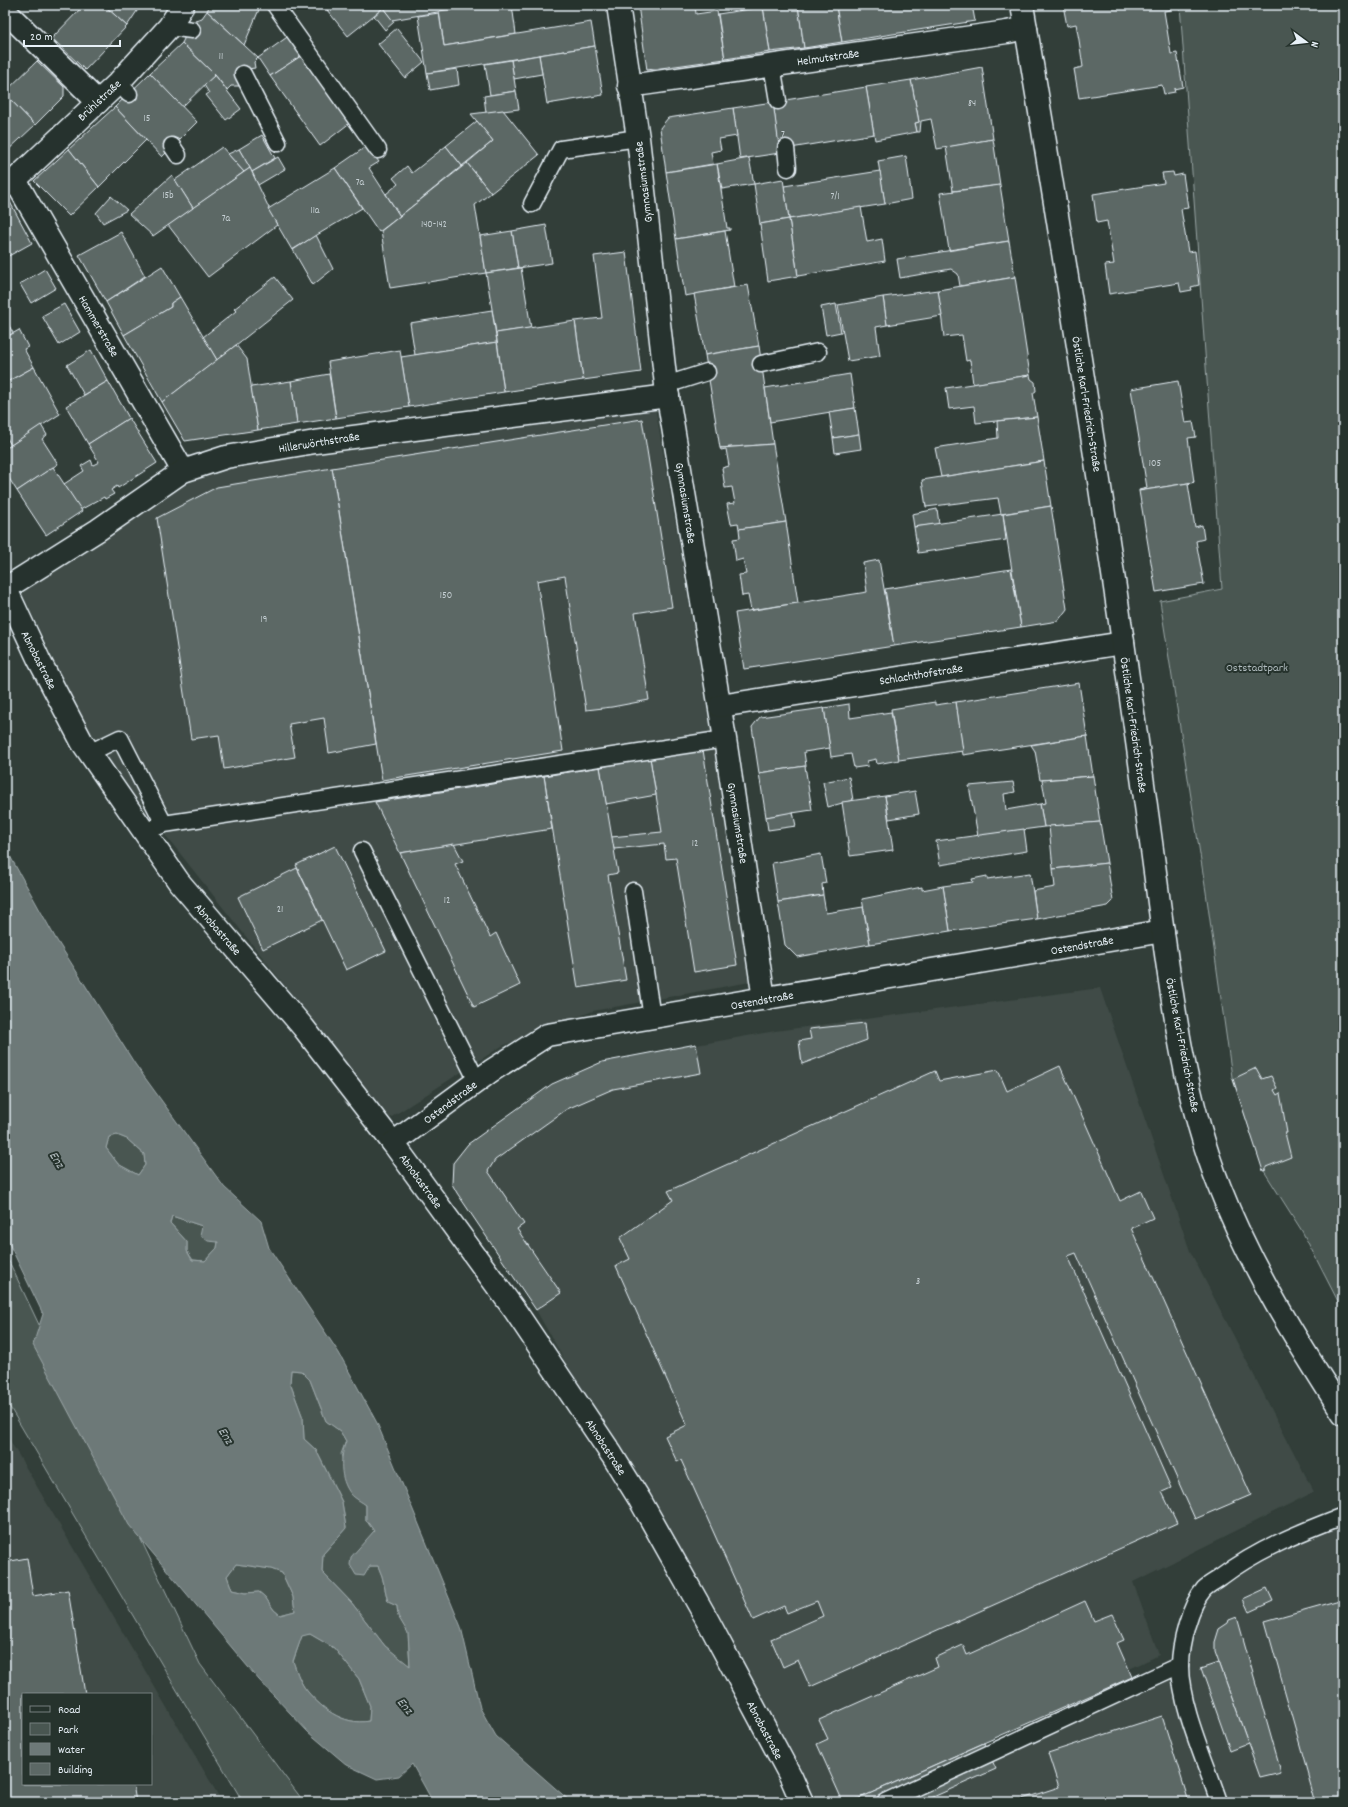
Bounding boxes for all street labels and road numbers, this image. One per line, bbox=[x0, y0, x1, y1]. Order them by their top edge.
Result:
street label: Helmutstraße bbox=[796, 46, 860, 71]
street label: Brühlstraße bbox=[74, 76, 126, 126]
street label: Gymnasiumstraße bbox=[631, 140, 658, 223]
street label: Hammerstraße bbox=[73, 293, 122, 361]
street label: Östliche Karl-Friedrich-Straße bbox=[1066, 335, 1105, 473]
street label: Hillerwörthstraße bbox=[278, 429, 361, 458]
street label: Gymnasiumstraße bbox=[670, 462, 699, 545]
street label: Abnobastraße bbox=[16, 628, 60, 693]
street label: Östliche Karl-Friedrich-Straße bbox=[1115, 656, 1150, 794]
street label: Schlachthofstraße bbox=[878, 660, 964, 690]
street label: Gymnasiumstraße bbox=[722, 782, 751, 865]
street label: Abnobastraße bbox=[189, 900, 244, 960]
street label: Ostendstraße bbox=[1050, 933, 1115, 960]
street label: Östliche Karl-Friedrich-Straße bbox=[1160, 977, 1203, 1114]
street label: Ostendstraße bbox=[730, 988, 795, 1015]
street label: Ostendstraße bbox=[420, 1077, 481, 1129]
street label: Abnobastraße bbox=[394, 1151, 445, 1213]
street label: Abnobastraße bbox=[580, 1416, 629, 1479]
street label: Abnobastraße bbox=[741, 1698, 786, 1763]

